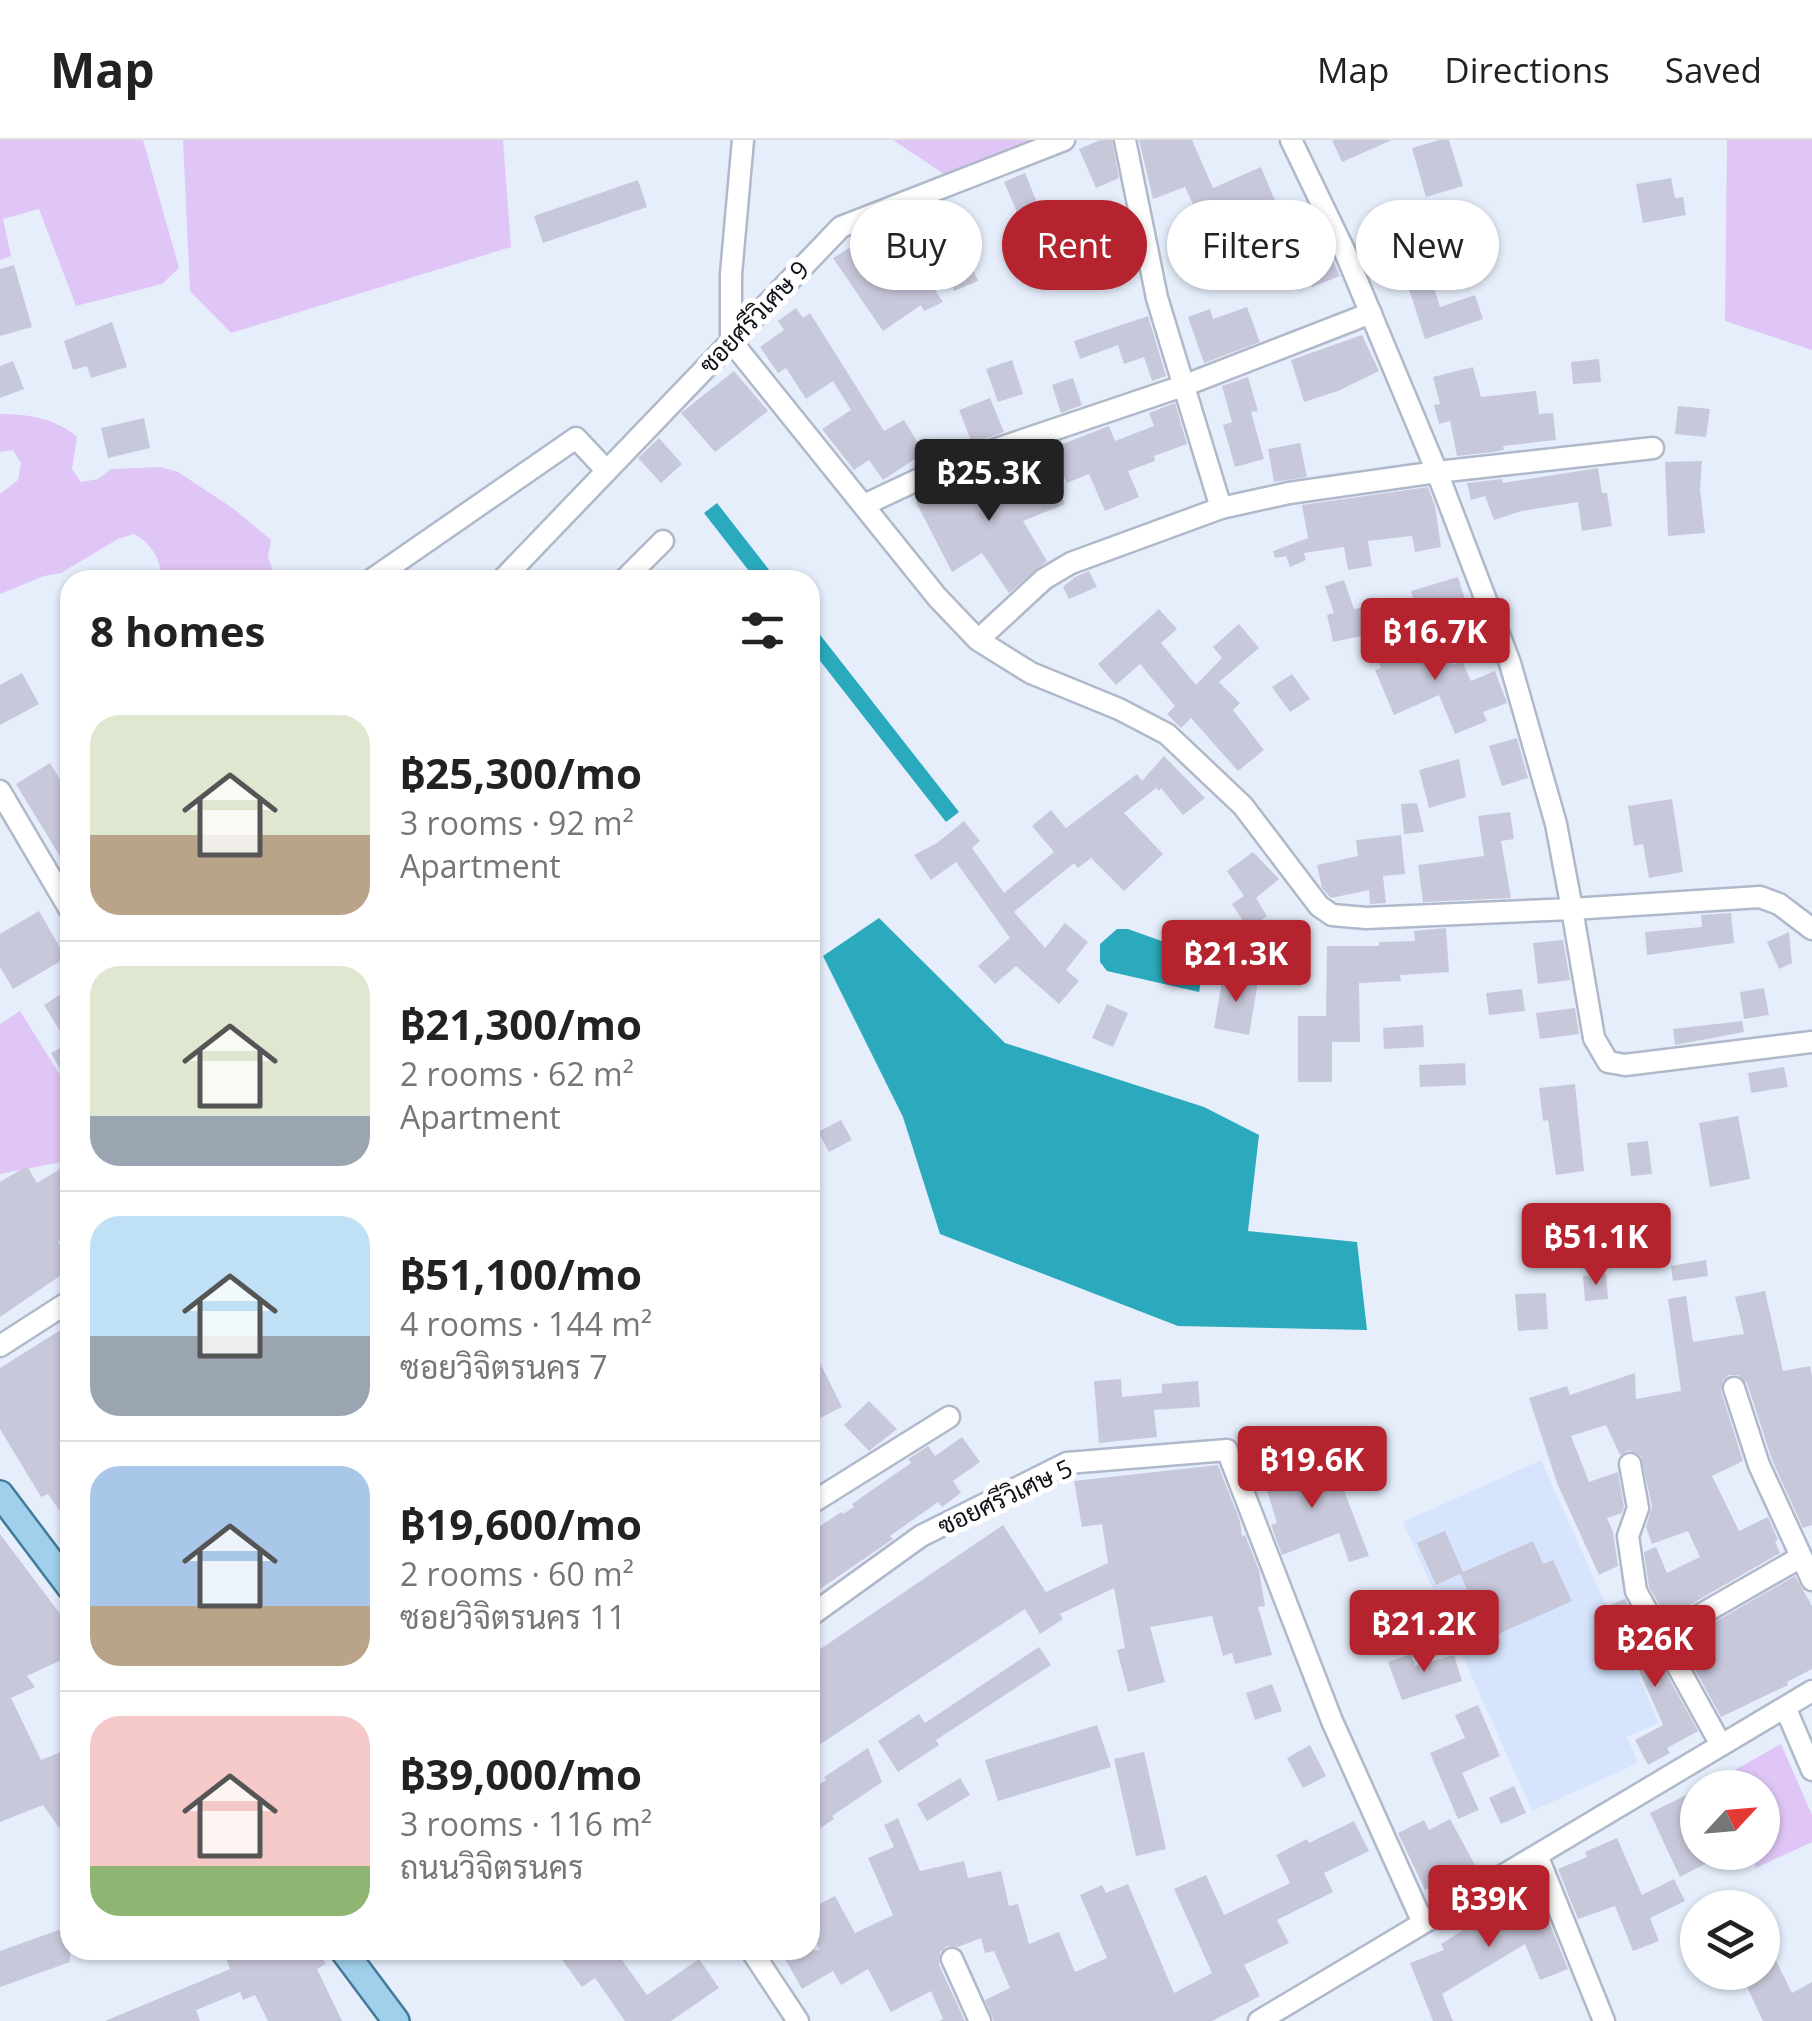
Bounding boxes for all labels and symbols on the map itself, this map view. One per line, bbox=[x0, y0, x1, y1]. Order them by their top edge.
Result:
street label: ซอยศรีวิเศษ 9 bbox=[691, 252, 816, 380]
pin: ฿25.3K bbox=[908, 439, 1070, 524]
pin: ฿16.7K bbox=[1354, 598, 1516, 683]
pin: ฿21.3K bbox=[1155, 920, 1317, 1005]
pin: ฿51.1K bbox=[1515, 1203, 1677, 1288]
pin: ฿19.6K bbox=[1231, 1426, 1393, 1511]
street label: ซอยศรีวิเศษ 5 bbox=[932, 1450, 1077, 1542]
pin: ฿21.2K bbox=[1343, 1590, 1505, 1675]
pin: ฿26K bbox=[1596, 1605, 1714, 1690]
north arrow bbox=[1680, 1770, 1780, 1870]
pin: ฿39K bbox=[1430, 1865, 1548, 1950]

